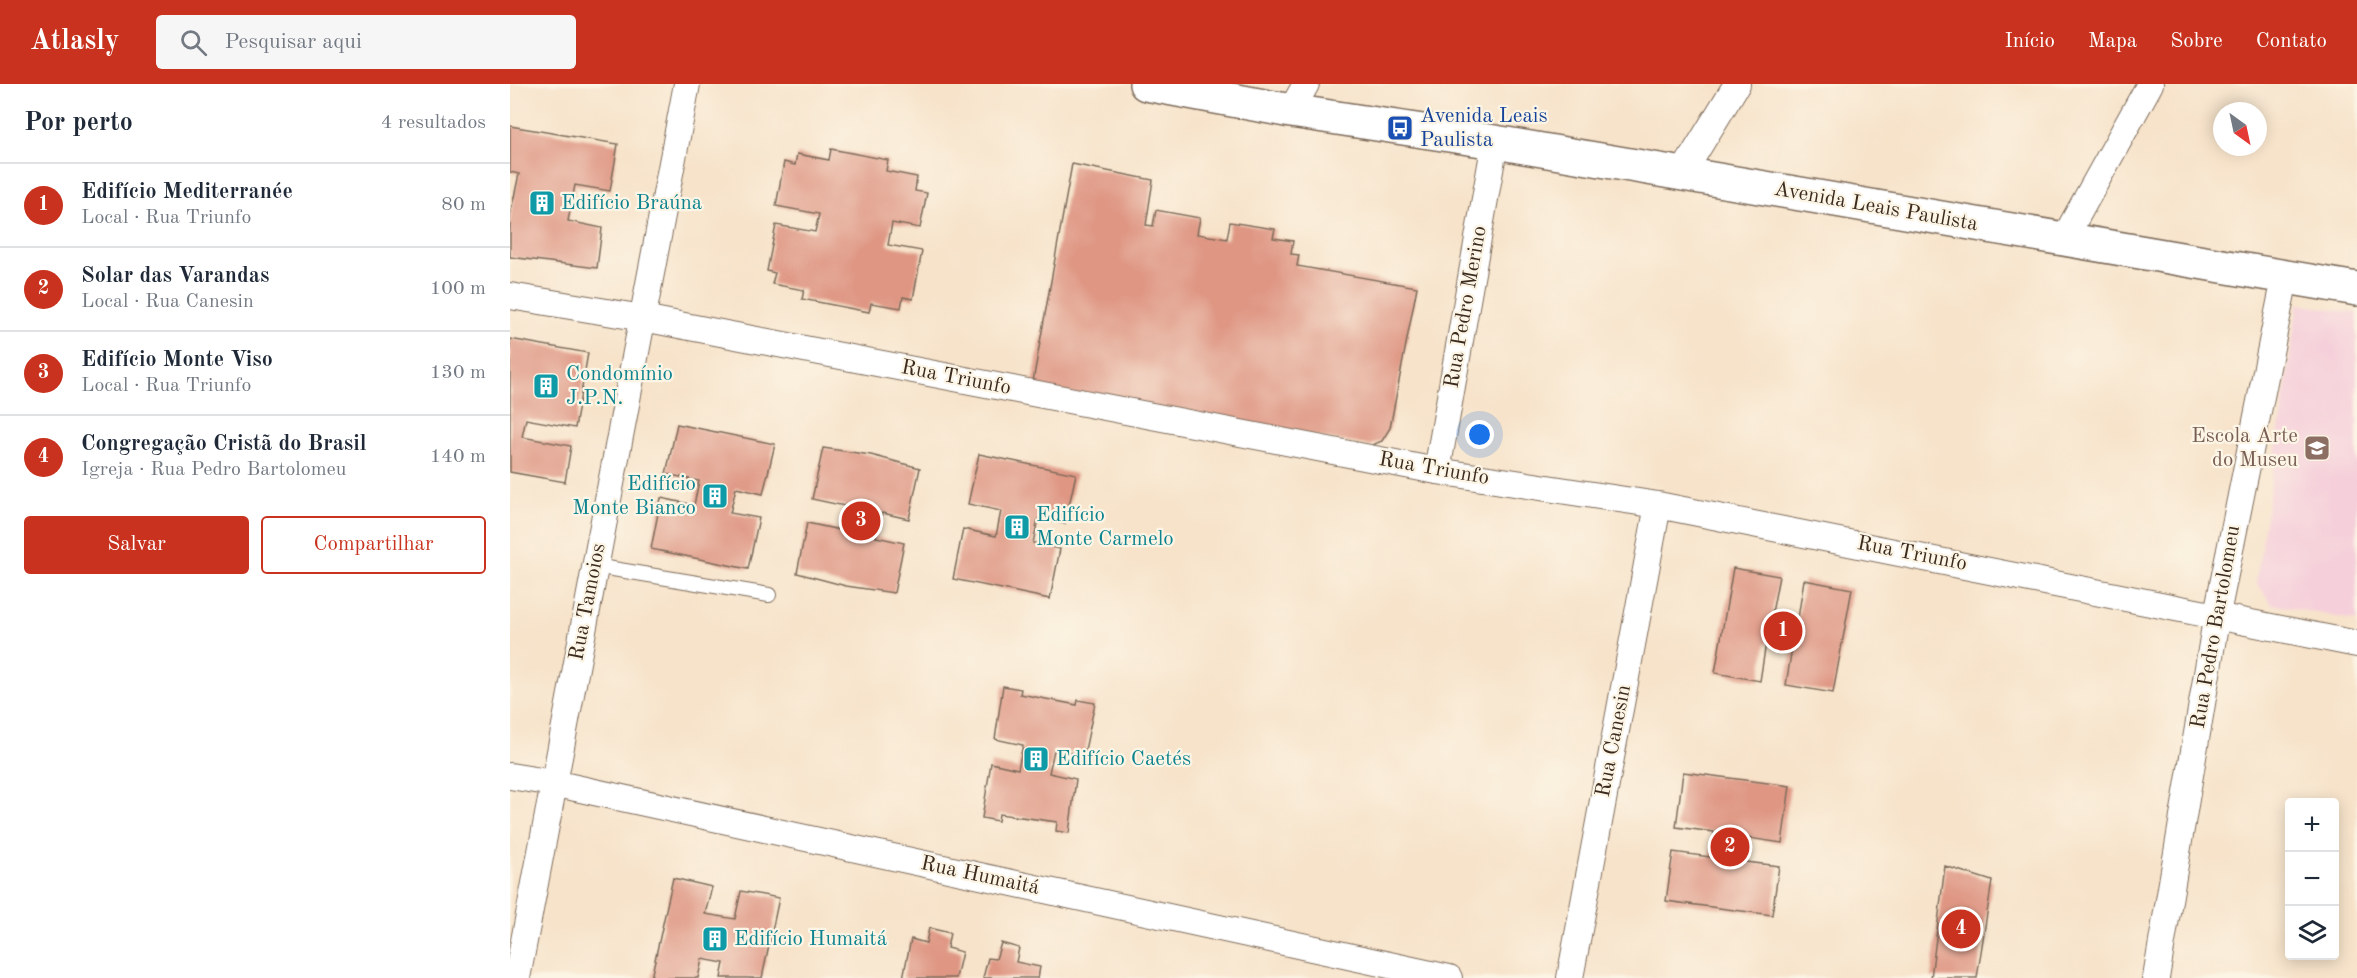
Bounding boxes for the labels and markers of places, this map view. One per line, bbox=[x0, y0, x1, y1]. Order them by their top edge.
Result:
place label: Avenida Leais Paulista bbox=[1420, 106, 1548, 151]
bus stop icon: Avenida Leais Paulista bbox=[1385, 113, 1415, 143]
building icon: Edifício Braúna bbox=[527, 188, 557, 218]
place label: Edifício Braúna bbox=[561, 193, 702, 214]
place label: Condomínio J.P.N. bbox=[566, 364, 673, 409]
building icon: Condomínio J.P.N. bbox=[531, 371, 561, 401]
place label: Escola Arte do Museu bbox=[2191, 426, 2298, 471]
school or university icon: Escola Arte do Museu bbox=[2302, 433, 2332, 463]
place label: Edifício Monte Bianco bbox=[572, 474, 696, 519]
building icon: Edifício Monte Bianco bbox=[700, 481, 730, 511]
pin: 3 bbox=[842, 498, 880, 544]
place label: Edifício Monte Carmelo bbox=[1036, 505, 1174, 550]
building icon: Edifício Monte Carmelo bbox=[1002, 512, 1032, 542]
pin: 1 bbox=[1764, 608, 1802, 654]
building icon: Edifício Caetés bbox=[1021, 744, 1051, 774]
place label: Edifício Caetés bbox=[1056, 749, 1191, 770]
pin: 2 bbox=[1710, 824, 1750, 870]
pin: 4 bbox=[1942, 906, 1980, 952]
building icon: Edifício Humaitá bbox=[700, 924, 730, 954]
place label: Edifício Humaitá bbox=[734, 929, 887, 950]

